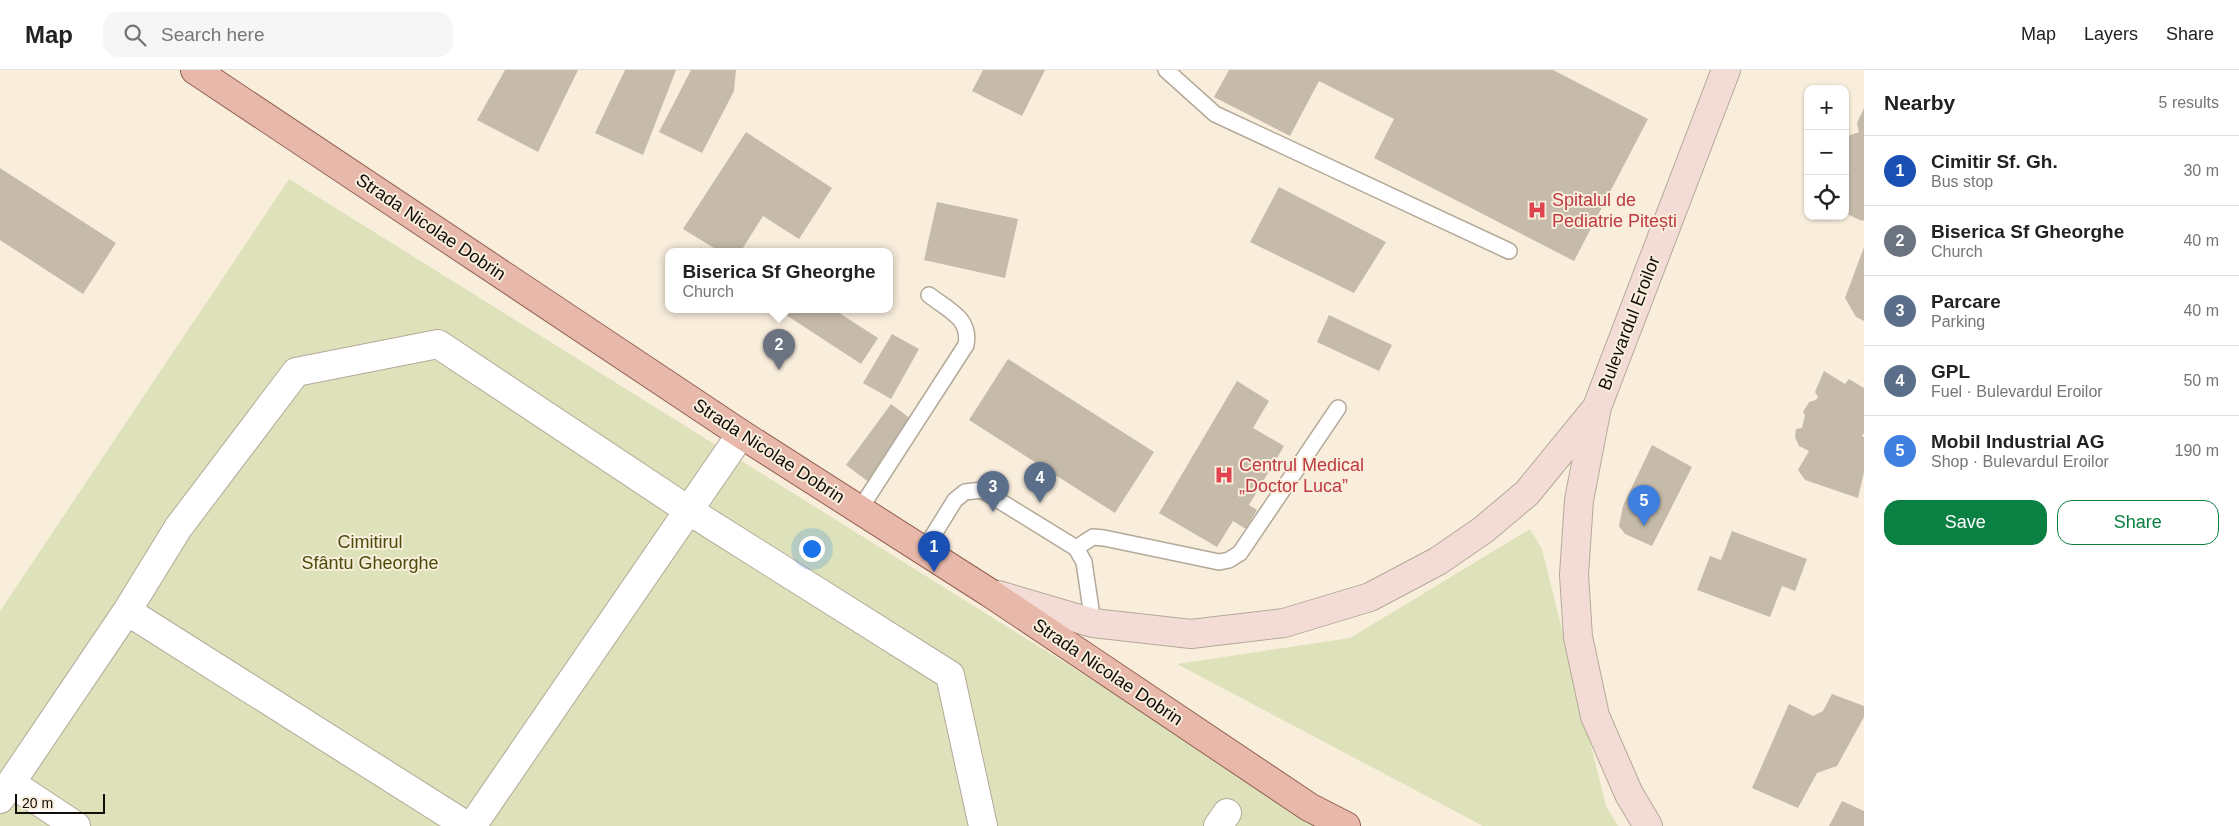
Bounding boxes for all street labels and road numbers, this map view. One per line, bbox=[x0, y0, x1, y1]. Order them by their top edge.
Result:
street label: Strada Nicolae Dobrin bbox=[352, 169, 510, 285]
street label: Bulevardul Eroilor bbox=[1594, 253, 1664, 393]
street label: Strada Nicolae Dobrin bbox=[690, 395, 848, 507]
street label: Strada Nicolae Dobrin bbox=[1029, 614, 1187, 730]

